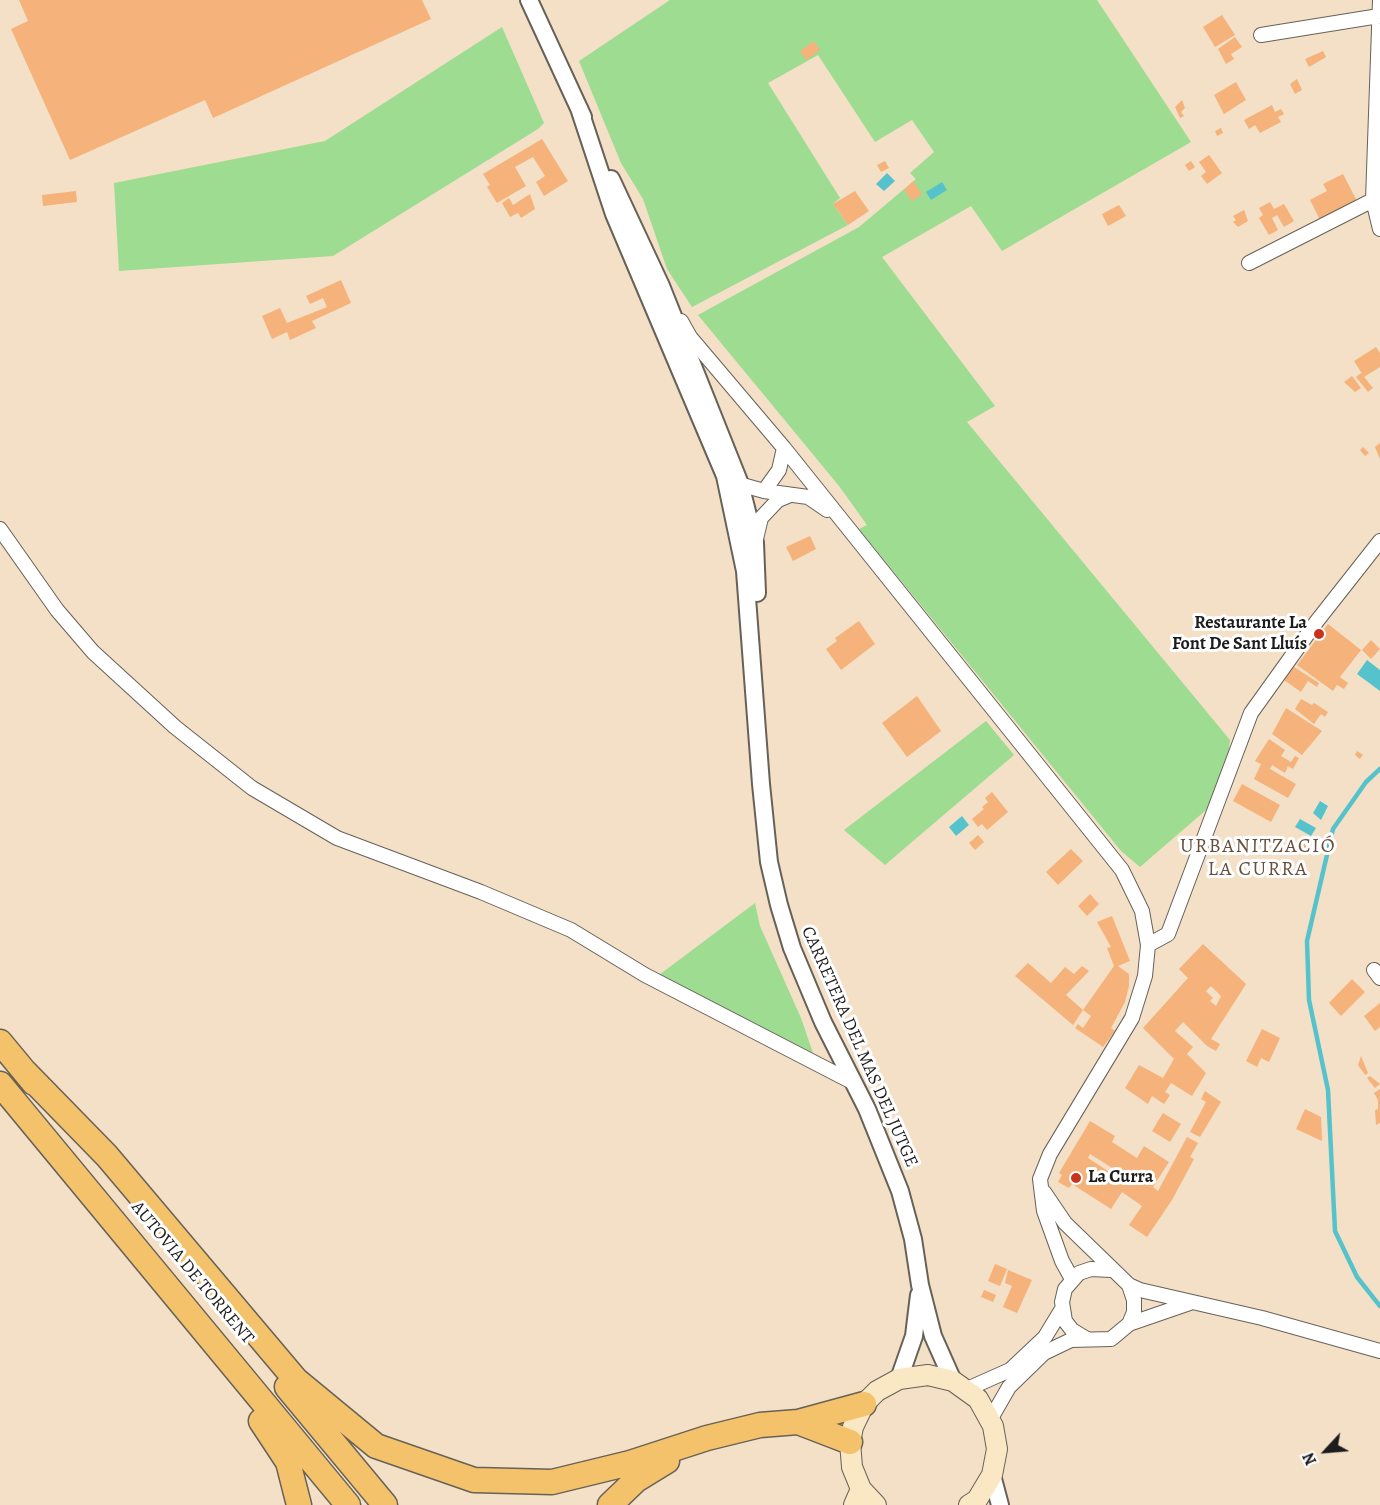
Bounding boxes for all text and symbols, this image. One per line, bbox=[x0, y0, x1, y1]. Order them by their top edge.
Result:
place label: Restaurante La Font De Sant Lluís bbox=[1172, 613, 1307, 656]
marker: Restaurante La Font De Sant Lluís bbox=[1312, 627, 1326, 641]
district label: URBANITZACIÓ LA CURRA bbox=[1180, 835, 1336, 882]
street label: CARRETERA DEL MAS DEL JUTGE bbox=[796, 923, 922, 1171]
place label: La Curra bbox=[1088, 1167, 1154, 1189]
marker: La Curra bbox=[1069, 1171, 1083, 1185]
street label: AUTOVIA DE TORRENT bbox=[126, 1197, 258, 1349]
north arrow bbox=[1296, 1421, 1356, 1481]
text: N bbox=[1297, 1449, 1322, 1469]

